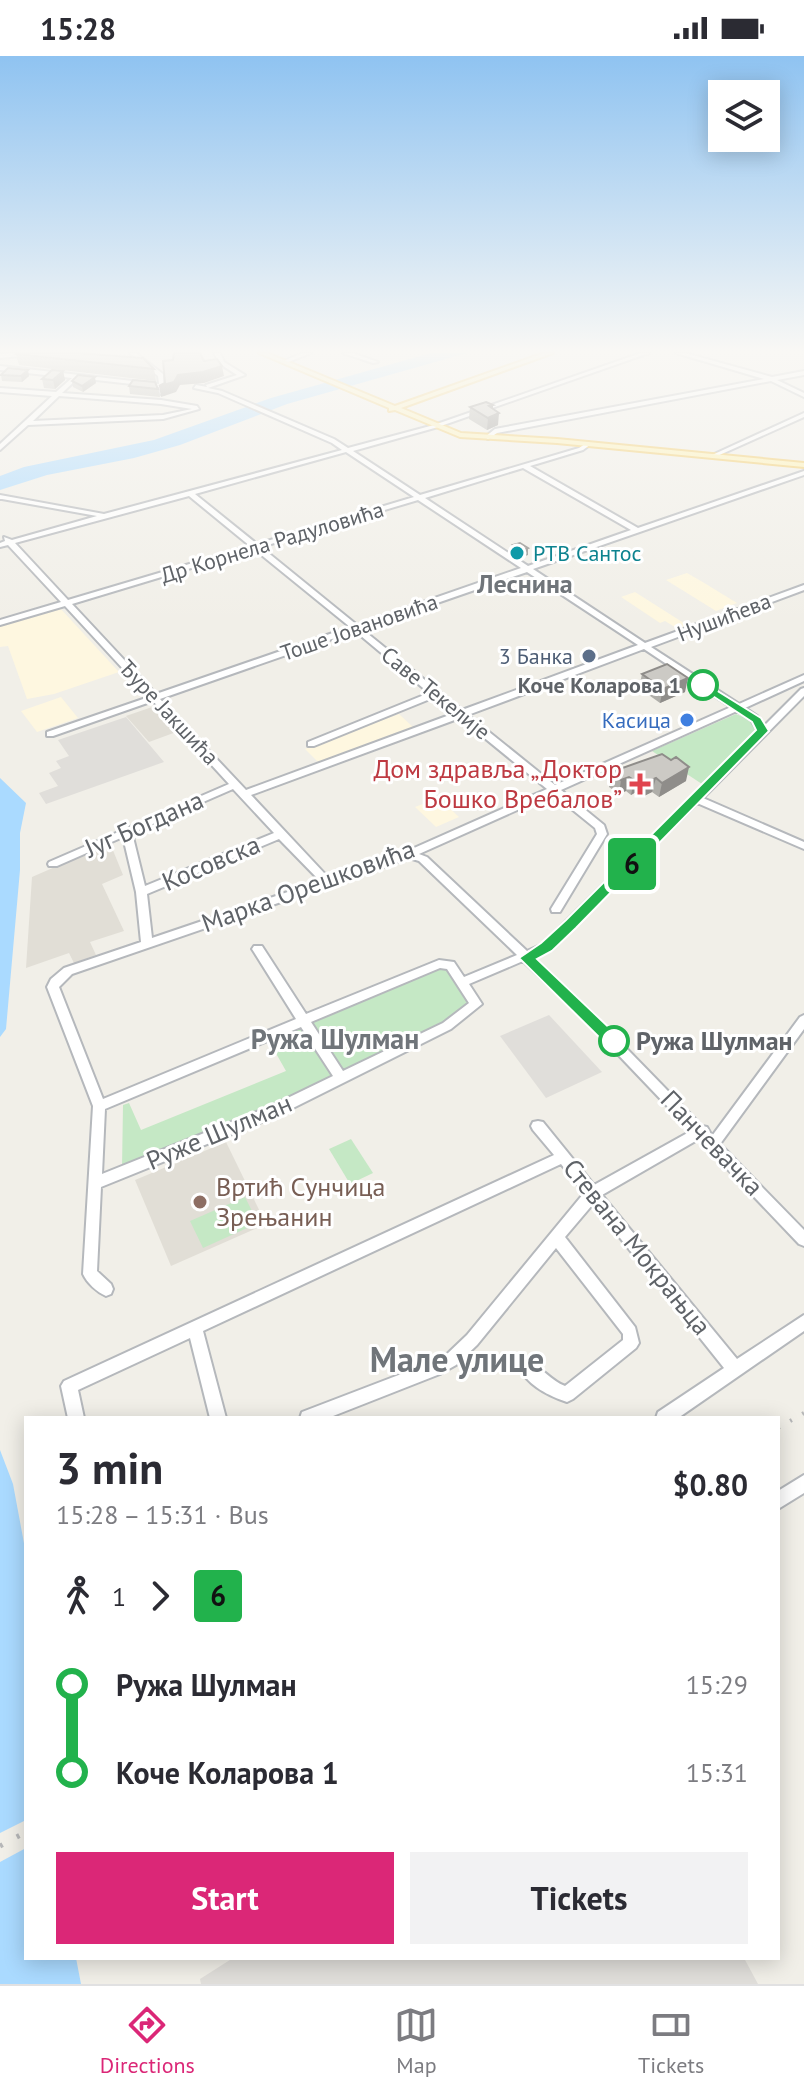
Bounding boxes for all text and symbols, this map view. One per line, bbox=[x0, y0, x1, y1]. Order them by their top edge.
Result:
text: 15:28 bbox=[40, 9, 116, 48]
map controls bbox=[708, 80, 780, 152]
button: layers bbox=[708, 80, 780, 152]
street label: Др Корнела Радуловића bbox=[157, 495, 387, 589]
place label: РТВ Сантос bbox=[533, 539, 641, 567]
marker: РТВ Сантос bbox=[508, 544, 526, 562]
district label: Леснина bbox=[476, 567, 573, 600]
street label: Нушићева bbox=[673, 586, 775, 648]
street label: Тоше Јовановића bbox=[277, 587, 441, 667]
street label: Саве Текелије bbox=[376, 640, 496, 746]
place label: 3 Банка bbox=[499, 642, 573, 670]
marker: 3 Банка bbox=[580, 647, 598, 665]
street label: Ђуре Јакшића bbox=[113, 653, 225, 771]
marker: Коче Коларова 1 bbox=[688, 670, 718, 700]
place label: Коче Коларова 1 bbox=[518, 671, 681, 699]
place label: Касица bbox=[602, 706, 671, 734]
marker: Касица bbox=[678, 711, 696, 729]
place label: Дом здравља „Доктор Бошко Вребалов” bbox=[374, 752, 622, 815]
marker: Дом здравља „Доктор Бошко Вребалов” bbox=[629, 773, 651, 795]
street label: Југ Богдана bbox=[78, 783, 208, 865]
street label: Косовска bbox=[157, 827, 265, 898]
street label: Марка Орешковића bbox=[197, 832, 419, 939]
line badge: 6 bbox=[606, 838, 658, 890]
text: 6 bbox=[624, 845, 640, 882]
district label: Ружа Шулман bbox=[251, 1020, 419, 1057]
place label: Ружа Шулман bbox=[636, 1024, 793, 1057]
marker: Ружа Шулман bbox=[599, 1026, 629, 1056]
street label: Панчевачка bbox=[654, 1083, 771, 1202]
street label: Руже Шулман bbox=[141, 1086, 297, 1177]
street label: Стевана Мокрањца bbox=[556, 1152, 719, 1341]
place label: Вртић Сунчица Зрењанин bbox=[216, 1170, 386, 1233]
marker: Вртић Сунчица Зрењанин bbox=[191, 1193, 209, 1211]
district label: Мале улице bbox=[370, 1337, 544, 1381]
text: 3 min bbox=[56, 1439, 163, 1496]
text: $0.80 bbox=[673, 1465, 748, 1504]
text: 15:28 – 15:31 · Bus bbox=[56, 1498, 269, 1531]
icon: walk bbox=[56, 1574, 100, 1618]
icon: forward bbox=[138, 1574, 182, 1618]
text: 6 bbox=[210, 1577, 226, 1614]
text: 1 bbox=[112, 1580, 126, 1613]
text: Ружа Шулман bbox=[116, 1665, 297, 1704]
text: 15:29 bbox=[686, 1668, 748, 1701]
text: Коче Коларова 1 bbox=[116, 1753, 339, 1792]
text: 15:31 bbox=[686, 1756, 748, 1789]
button: Start bbox=[56, 1852, 394, 1944]
button: Tickets bbox=[410, 1852, 748, 1944]
tab: Directions bbox=[100, 2003, 195, 2079]
tab: Map bbox=[394, 2003, 438, 2079]
tab: Tickets bbox=[638, 2003, 704, 2079]

